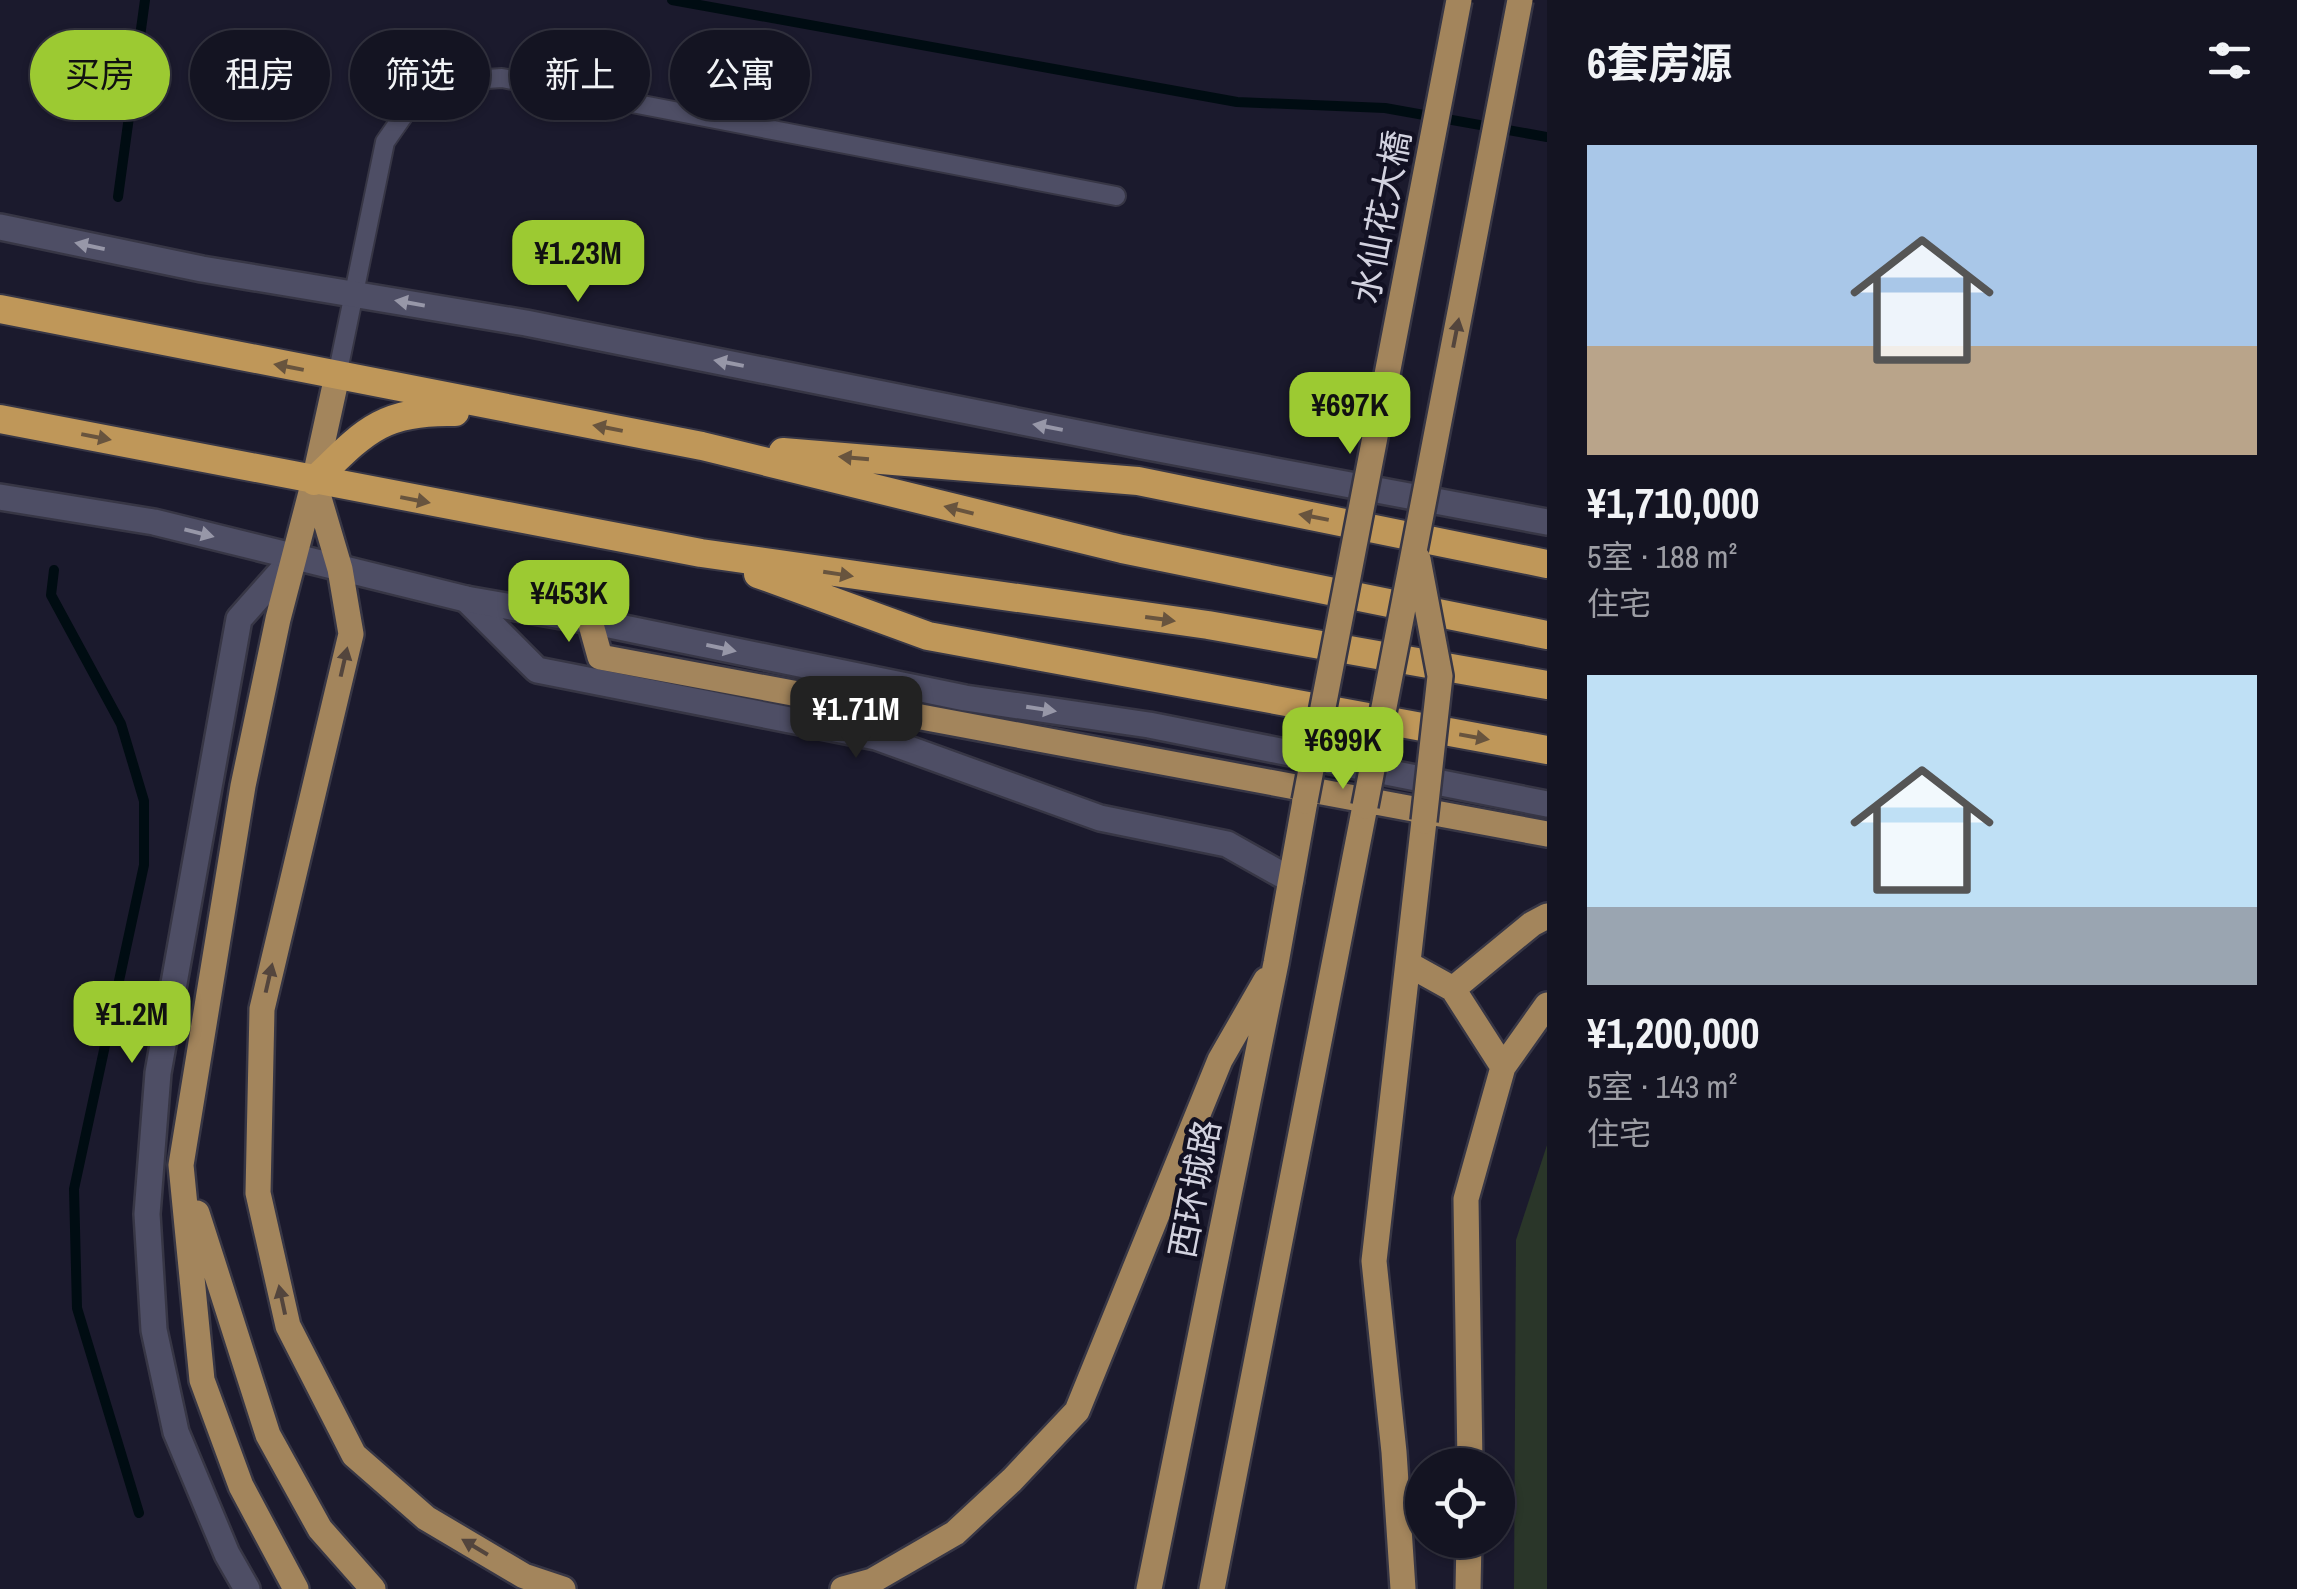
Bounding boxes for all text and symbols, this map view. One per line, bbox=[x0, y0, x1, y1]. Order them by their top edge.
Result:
chip: 买房 bbox=[30, 30, 170, 120]
chip: 租房 bbox=[190, 30, 330, 120]
chip: 筛选 bbox=[350, 30, 490, 120]
chip: 新上 bbox=[510, 30, 650, 120]
chip: 公寓 bbox=[670, 30, 810, 120]
icon: filters bbox=[2202, 33, 2257, 88]
text: 6套房源 bbox=[1587, 35, 1732, 91]
street label: 水仙花大橋 bbox=[1342, 127, 1421, 307]
icon: home bbox=[1832, 210, 2012, 390]
pin: ¥1.23M bbox=[497, 220, 659, 305]
text: ¥1.23M bbox=[534, 231, 622, 274]
one-way arrow bbox=[74, 237, 105, 253]
one-way arrow bbox=[393, 295, 425, 310]
one-way arrow bbox=[1449, 316, 1464, 348]
one-way arrow bbox=[713, 355, 744, 371]
one-way arrow bbox=[273, 358, 304, 374]
pin: ¥697K bbox=[1280, 372, 1420, 457]
text: ¥697K bbox=[1311, 383, 1389, 426]
one-way arrow bbox=[1032, 418, 1063, 434]
one-way arrow bbox=[592, 420, 624, 435]
one-way arrow bbox=[81, 430, 112, 446]
one-way arrow bbox=[837, 450, 869, 466]
text: ¥1,710,000 bbox=[1587, 475, 1759, 531]
one-way arrow bbox=[400, 492, 431, 508]
one-way arrow bbox=[943, 502, 974, 517]
one-way arrow bbox=[1298, 508, 1329, 524]
one-way arrow bbox=[184, 526, 215, 541]
text: 5室 · 188 m² bbox=[1587, 535, 1737, 578]
pin: ¥453K bbox=[499, 560, 639, 645]
one-way arrow bbox=[823, 566, 855, 582]
text: ¥453K bbox=[530, 571, 608, 614]
text: 住宅 bbox=[1587, 582, 1651, 625]
one-way arrow bbox=[1145, 611, 1177, 627]
one-way arrow bbox=[706, 640, 737, 656]
one-way arrow bbox=[337, 646, 352, 677]
pin: ¥1.71M bbox=[775, 676, 937, 761]
text: ¥1.71M bbox=[812, 687, 900, 730]
one-way arrow bbox=[1025, 701, 1057, 717]
pin: ¥699K bbox=[1273, 707, 1413, 792]
text: ¥699K bbox=[1304, 718, 1382, 761]
one-way arrow bbox=[1459, 729, 1490, 745]
icon: home bbox=[1832, 740, 2012, 920]
one-way arrow bbox=[262, 962, 277, 993]
pin: ¥1.2M bbox=[62, 981, 202, 1066]
text: ¥1.2M bbox=[96, 992, 168, 1035]
text: ¥1,200,000 bbox=[1587, 1005, 1759, 1061]
text: 5室 · 143 m² bbox=[1587, 1065, 1737, 1108]
text: 住宅 bbox=[1587, 1112, 1651, 1155]
street label: 西环城路 bbox=[1158, 1116, 1231, 1262]
one-way arrow bbox=[274, 1284, 289, 1315]
map controls bbox=[1405, 1448, 1515, 1558]
button: locate bbox=[1405, 1448, 1515, 1558]
one-way arrow bbox=[461, 1539, 489, 1556]

